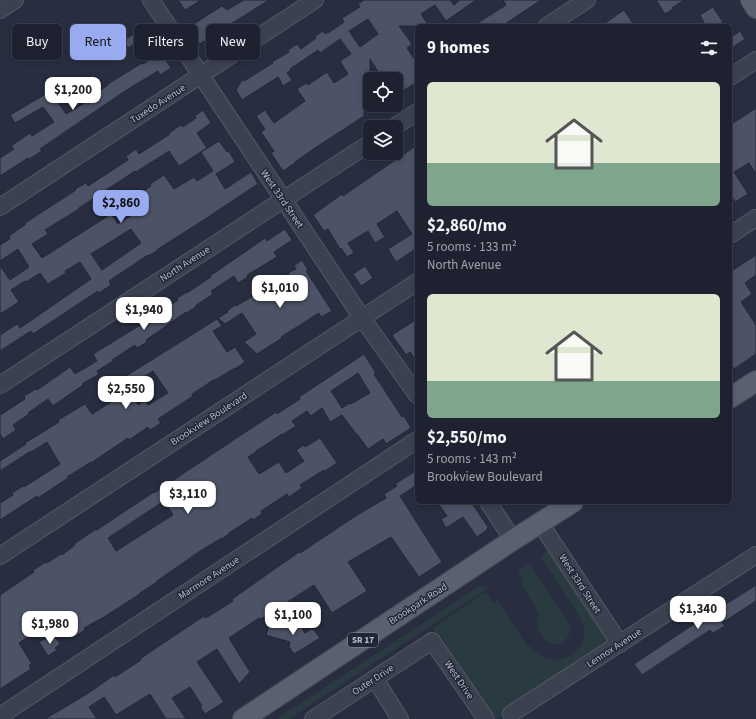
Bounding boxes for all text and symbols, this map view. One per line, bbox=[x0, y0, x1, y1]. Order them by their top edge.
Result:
chip: Buy bbox=[12, 24, 62, 60]
chip: Rent bbox=[70, 24, 126, 60]
chip: Filters bbox=[134, 24, 198, 60]
chip: New bbox=[206, 24, 260, 60]
text: 9 homes bbox=[427, 36, 489, 60]
icon: filters bbox=[698, 37, 720, 59]
map controls bbox=[363, 72, 403, 160]
button: locate bbox=[363, 72, 403, 112]
pin: $1,200 bbox=[40, 77, 106, 111]
text: $1,200 bbox=[54, 81, 92, 99]
street label: Tuxedo Avenue bbox=[128, 81, 188, 127]
icon: home bbox=[538, 108, 610, 180]
button: layers bbox=[363, 120, 403, 160]
street label: West 33rd Street bbox=[257, 167, 307, 232]
pin: $2,860 bbox=[88, 190, 154, 224]
text: $2,860 bbox=[102, 194, 140, 212]
text: $2,860/mo bbox=[427, 214, 507, 238]
text: 5 rooms · 133 m² bbox=[427, 238, 517, 256]
street label: North Avenue bbox=[157, 243, 213, 285]
text: North Avenue bbox=[427, 256, 501, 274]
pin: $1,010 bbox=[247, 275, 313, 309]
text: $1,010 bbox=[261, 279, 299, 297]
pin: $1,940 bbox=[111, 297, 177, 331]
text: $1,940 bbox=[125, 301, 163, 319]
icon: home bbox=[538, 320, 610, 392]
pin: $2,550 bbox=[93, 376, 159, 410]
text: $2,550 bbox=[107, 380, 145, 398]
street label: Brookview Boulevard bbox=[168, 389, 250, 449]
text: $2,550/mo bbox=[427, 426, 507, 450]
text: 5 rooms · 143 m² bbox=[427, 450, 517, 468]
text: Brookview Boulevard bbox=[427, 468, 543, 486]
pin: $3,110 bbox=[155, 481, 221, 515]
text: $3,110 bbox=[169, 485, 207, 503]
street label: West 33rd Street bbox=[556, 552, 605, 617]
street label: Marmore Avenue bbox=[176, 553, 242, 603]
street label: Brookpark Road bbox=[386, 580, 450, 628]
pin: $1,340 bbox=[665, 596, 731, 630]
text: $1,340 bbox=[679, 600, 717, 618]
pin: $1,100 bbox=[260, 602, 326, 636]
text: $1,100 bbox=[274, 606, 312, 624]
pin: $1,980 bbox=[17, 611, 83, 645]
text: $1,980 bbox=[31, 615, 69, 633]
street label: Lennox Avenue bbox=[584, 625, 644, 671]
road number: SR 17 bbox=[348, 633, 378, 647]
street label: West Drive bbox=[441, 658, 477, 702]
street label: Outer Drive bbox=[349, 661, 397, 699]

